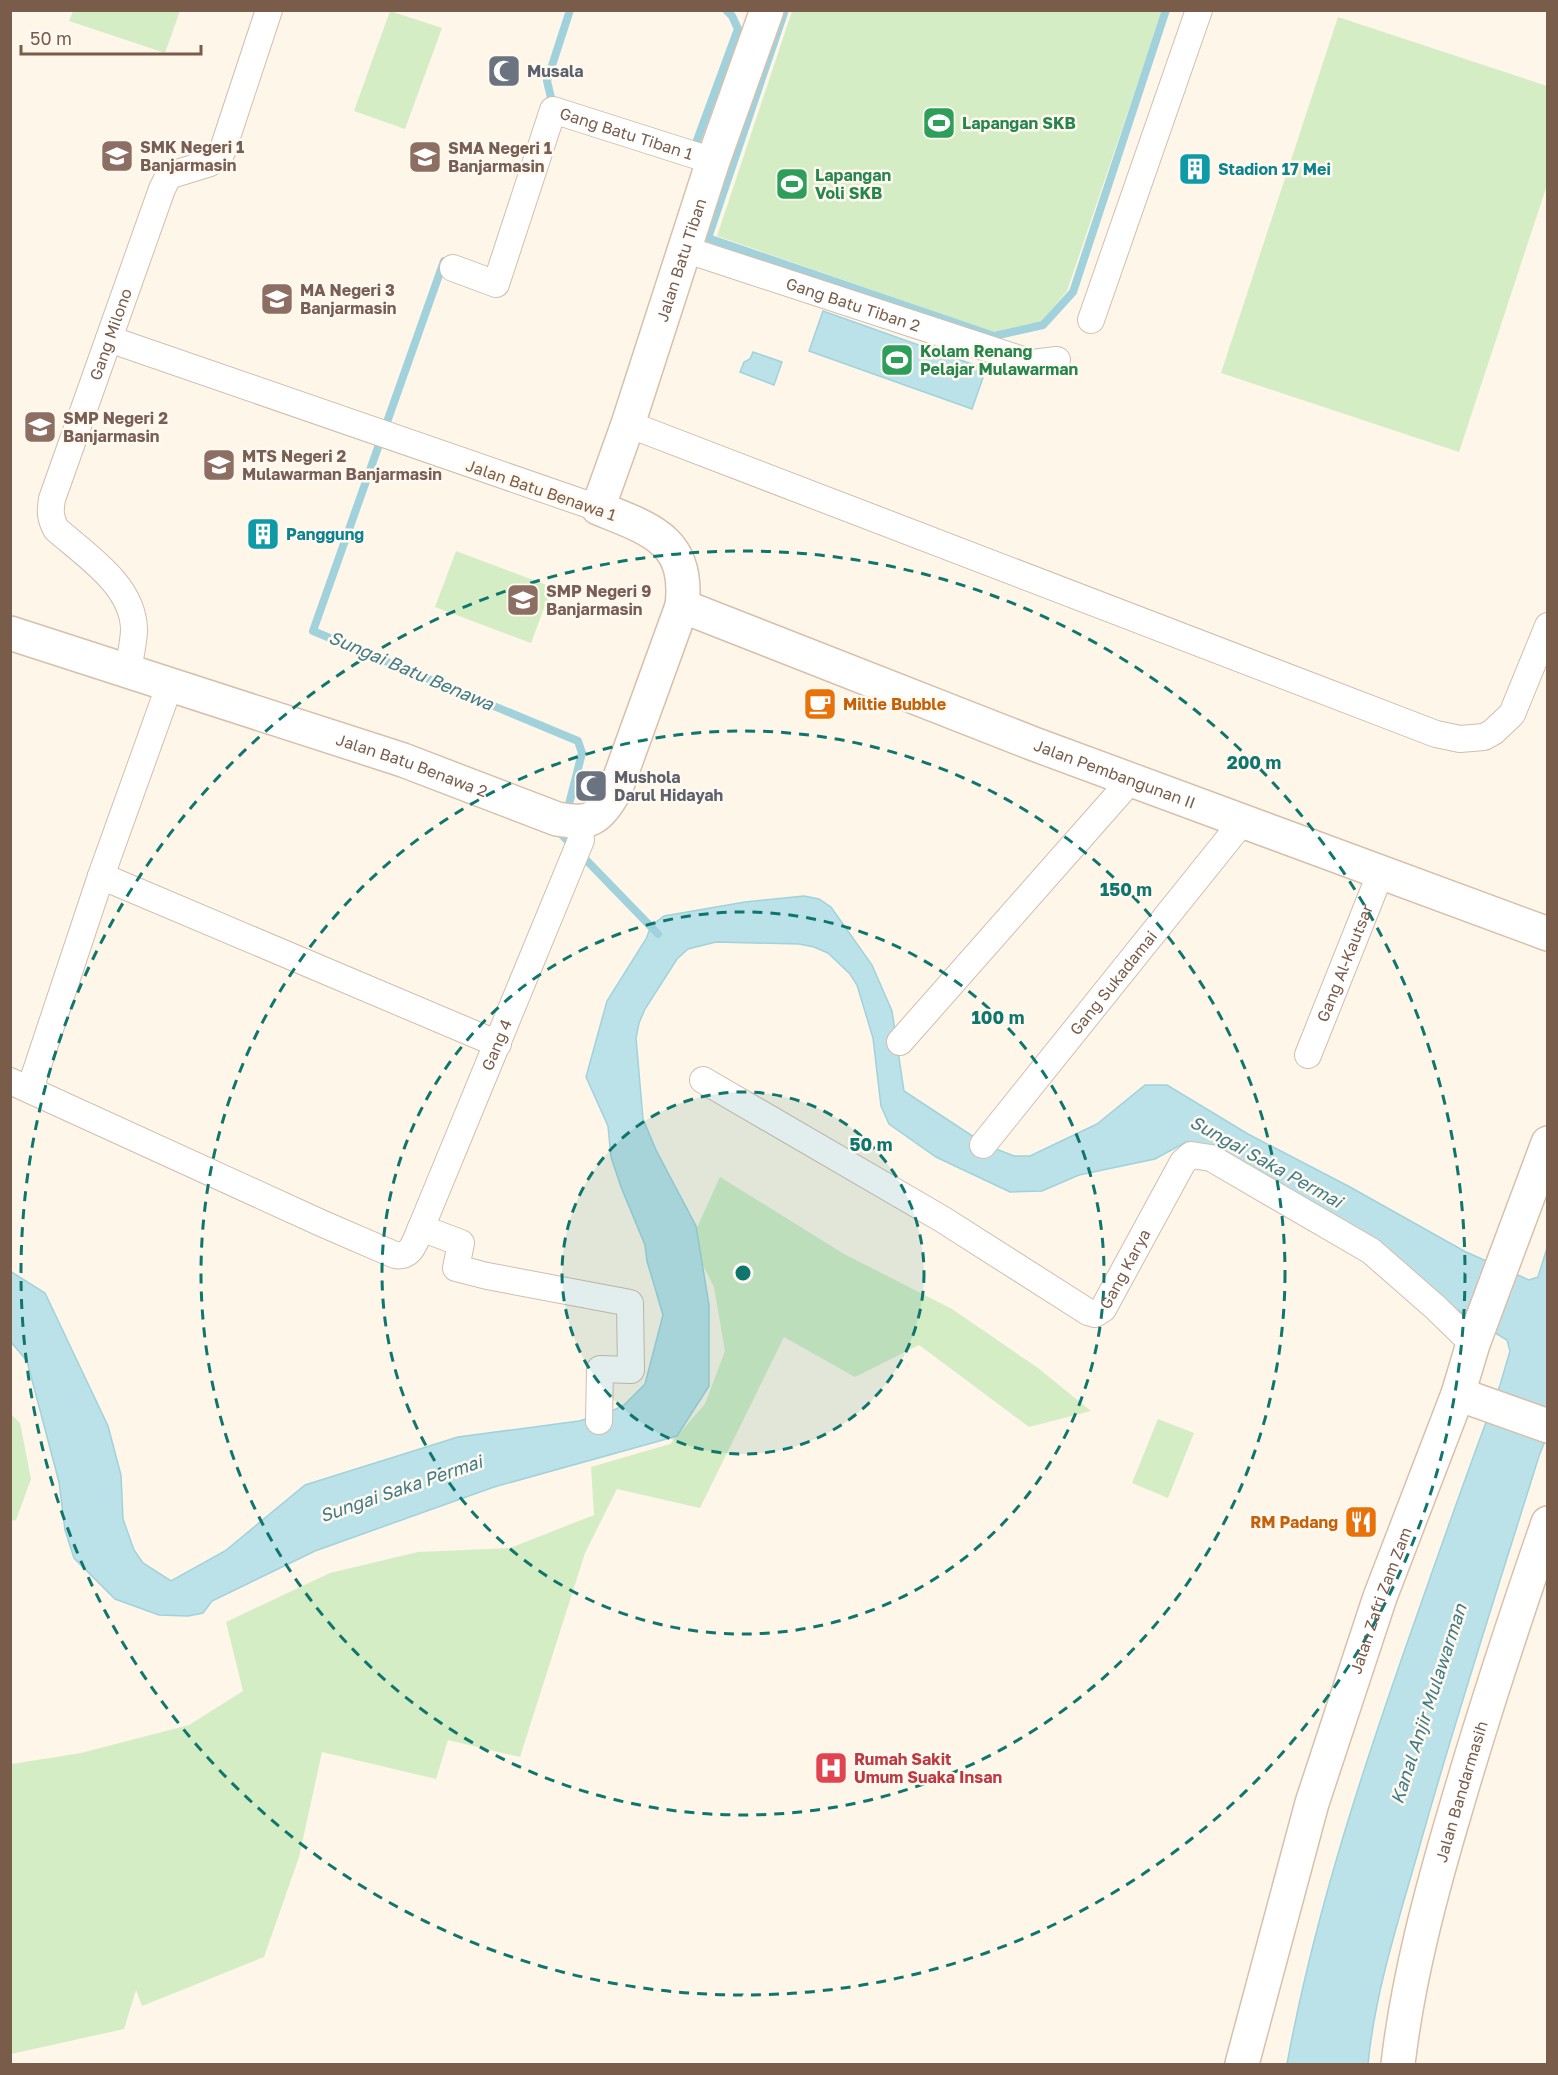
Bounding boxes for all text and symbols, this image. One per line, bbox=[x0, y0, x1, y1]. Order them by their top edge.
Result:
scale bar bbox=[21, 18, 201, 56]
text: 50 m bbox=[30, 27, 72, 49]
mosque icon: Musala bbox=[486, 53, 522, 89]
place label: Musala bbox=[527, 61, 584, 81]
street label: Gang Batu Tiban 1 bbox=[557, 103, 696, 164]
sports icon: Lapangan SKB bbox=[921, 105, 957, 141]
place label: Lapangan SKB bbox=[962, 113, 1076, 133]
place label: SMK Negeri 1 Banjarmasin bbox=[140, 137, 244, 175]
school or university icon: SMK Negeri 1 Banjarmasin bbox=[99, 138, 135, 174]
place label: SMA Negeri 1 Banjarmasin bbox=[448, 138, 552, 176]
school or university icon: SMA Negeri 1 Banjarmasin bbox=[407, 139, 443, 175]
building icon: Stadion 17 Mei bbox=[1177, 151, 1213, 187]
place label: Stadion 17 Mei bbox=[1218, 159, 1331, 179]
place label: Lapangan Voli SKB bbox=[815, 165, 891, 203]
sports icon: Lapangan Voli SKB bbox=[774, 166, 810, 202]
street label: Jalan Batu Tiban bbox=[652, 196, 710, 324]
street label: Gang Batu Tiban 2 bbox=[784, 273, 923, 336]
place label: MA Negeri 3 Banjarmasin bbox=[300, 280, 396, 318]
school or university icon: MA Negeri 3 Banjarmasin bbox=[259, 281, 295, 317]
street label: Gang Milono bbox=[85, 286, 136, 383]
place label: Kolam Renang Pelajar Mulawarman bbox=[920, 341, 1078, 379]
sports icon: Kolam Renang Pelajar Mulawarman bbox=[879, 342, 915, 378]
place label: SMP Negeri 2 Banjarmasin bbox=[63, 408, 168, 446]
school or university icon: SMP Negeri 2 Banjarmasin bbox=[22, 409, 58, 445]
place label: MTS Negeri 2 Mulawarman Banjarmasin bbox=[242, 446, 442, 484]
school or university icon: MTS Negeri 2 Mulawarman Banjarmasin bbox=[201, 447, 237, 483]
street label: Jalan Batu Benawa 1 bbox=[463, 455, 619, 525]
building icon: Panggung bbox=[245, 516, 281, 552]
place label: Panggung bbox=[286, 524, 364, 544]
place label: SMP Negeri 9 Banjarmasin bbox=[546, 581, 651, 619]
school or university icon: SMP Negeri 9 Banjarmasin bbox=[505, 582, 541, 618]
water label: Sungai Batu Benawa bbox=[326, 625, 498, 715]
cafe icon: Miltie Bubble bbox=[802, 686, 838, 722]
place label: Miltie Bubble bbox=[843, 694, 946, 714]
street label: Jalan Batu Benawa 2 bbox=[334, 729, 490, 801]
street label: Jalan Pembangunan II bbox=[1031, 735, 1198, 813]
text: 200 m bbox=[1227, 751, 1281, 773]
place label: Mushola Darul Hidayah bbox=[614, 767, 723, 805]
mosque icon: Mushola Darul Hidayah bbox=[573, 768, 609, 804]
text: 150 m bbox=[1100, 878, 1152, 900]
street label: Gang Al-Kautsar bbox=[1312, 901, 1377, 1025]
street label: Gang Sukadamai bbox=[1065, 926, 1161, 1039]
text: 100 m bbox=[972, 1006, 1024, 1028]
street label: Gang 4 bbox=[477, 1016, 516, 1074]
water label: Sungai Saka Permai bbox=[1187, 1110, 1348, 1213]
text: 50 m bbox=[850, 1133, 892, 1155]
street label: Gang Karya bbox=[1095, 1225, 1155, 1312]
centre of rings bbox=[733, 1263, 753, 1283]
water label: Sungai Saka Permai bbox=[317, 1449, 487, 1526]
restaurant icon: RM Padang bbox=[1343, 1504, 1379, 1540]
place label: RM Padang bbox=[1250, 1512, 1338, 1532]
street label: Jalan Zafri Zam Zam bbox=[1345, 1524, 1416, 1677]
water label: Kanal Anjir Mulawarman bbox=[1385, 1600, 1471, 1806]
street label: Jalan Bandarmasih bbox=[1431, 1718, 1492, 1865]
place label: Rumah Sakit Umum Suaka Insan bbox=[854, 1749, 1002, 1787]
hospital icon: Rumah Sakit Umum Suaka Insan bbox=[813, 1750, 849, 1786]

